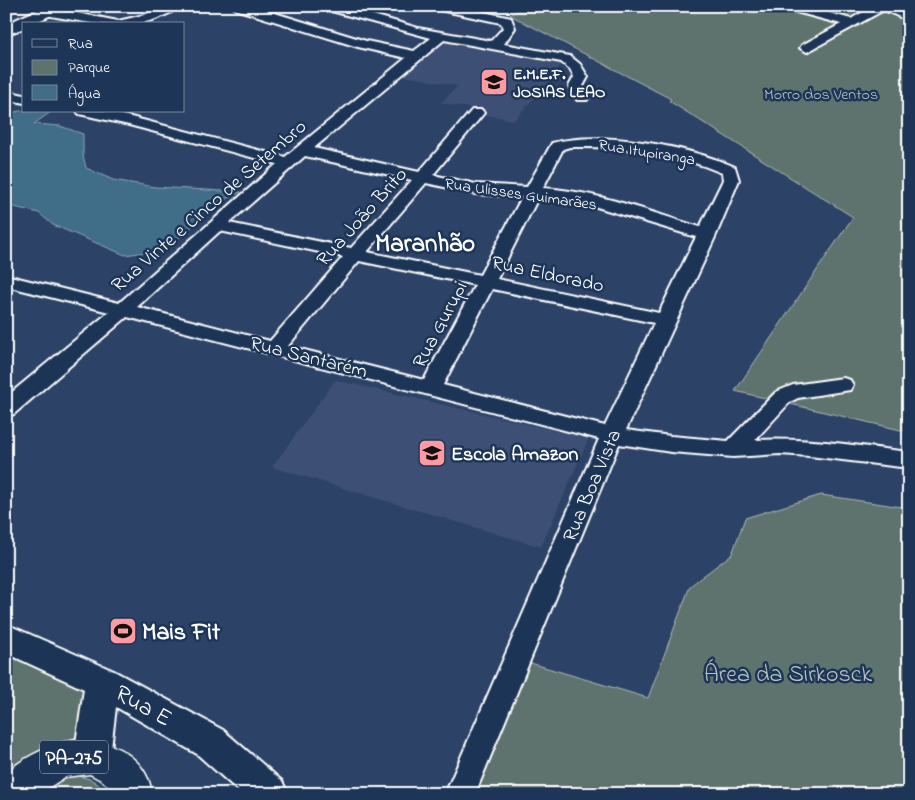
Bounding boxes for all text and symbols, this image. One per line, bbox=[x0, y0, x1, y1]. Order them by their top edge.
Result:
legend bbox=[22, 22, 185, 112]
text: Rua bbox=[68, 33, 93, 55]
text: Parque bbox=[68, 57, 110, 79]
place label: E.M.E.F. JOSIAS LEAO bbox=[513, 63, 606, 105]
school or university icon: E.M.E.F. JOSIAS LEAO bbox=[479, 67, 509, 97]
text: Água bbox=[68, 83, 101, 106]
park label: Morro dos Ventos bbox=[764, 83, 878, 107]
street label: Rua Vinte e Cinco de Setembro bbox=[105, 114, 314, 300]
street label: Rua Itupiranga bbox=[597, 133, 697, 172]
street label: Rua João Brito bbox=[310, 162, 415, 274]
street label: Rua Ulisses Guimarães bbox=[443, 172, 598, 218]
district label: Maranhão bbox=[375, 227, 475, 263]
street label: Rua Eldorado bbox=[489, 249, 606, 301]
street label: Rua Gurupi bbox=[406, 277, 476, 374]
street label: Rua Santarém bbox=[247, 330, 370, 387]
street label: Rua Boa Vista bbox=[557, 425, 630, 547]
school or university icon: Escola Amazon bbox=[417, 438, 447, 468]
place label: Escola Amazon bbox=[451, 441, 579, 470]
sports icon: Mais Fit bbox=[108, 616, 138, 646]
place label: Mais Fit bbox=[142, 616, 221, 651]
park label: Área da Sirkosck bbox=[704, 658, 872, 693]
street label: Rua E bbox=[108, 677, 178, 737]
road number: PA-275 bbox=[40, 740, 108, 774]

